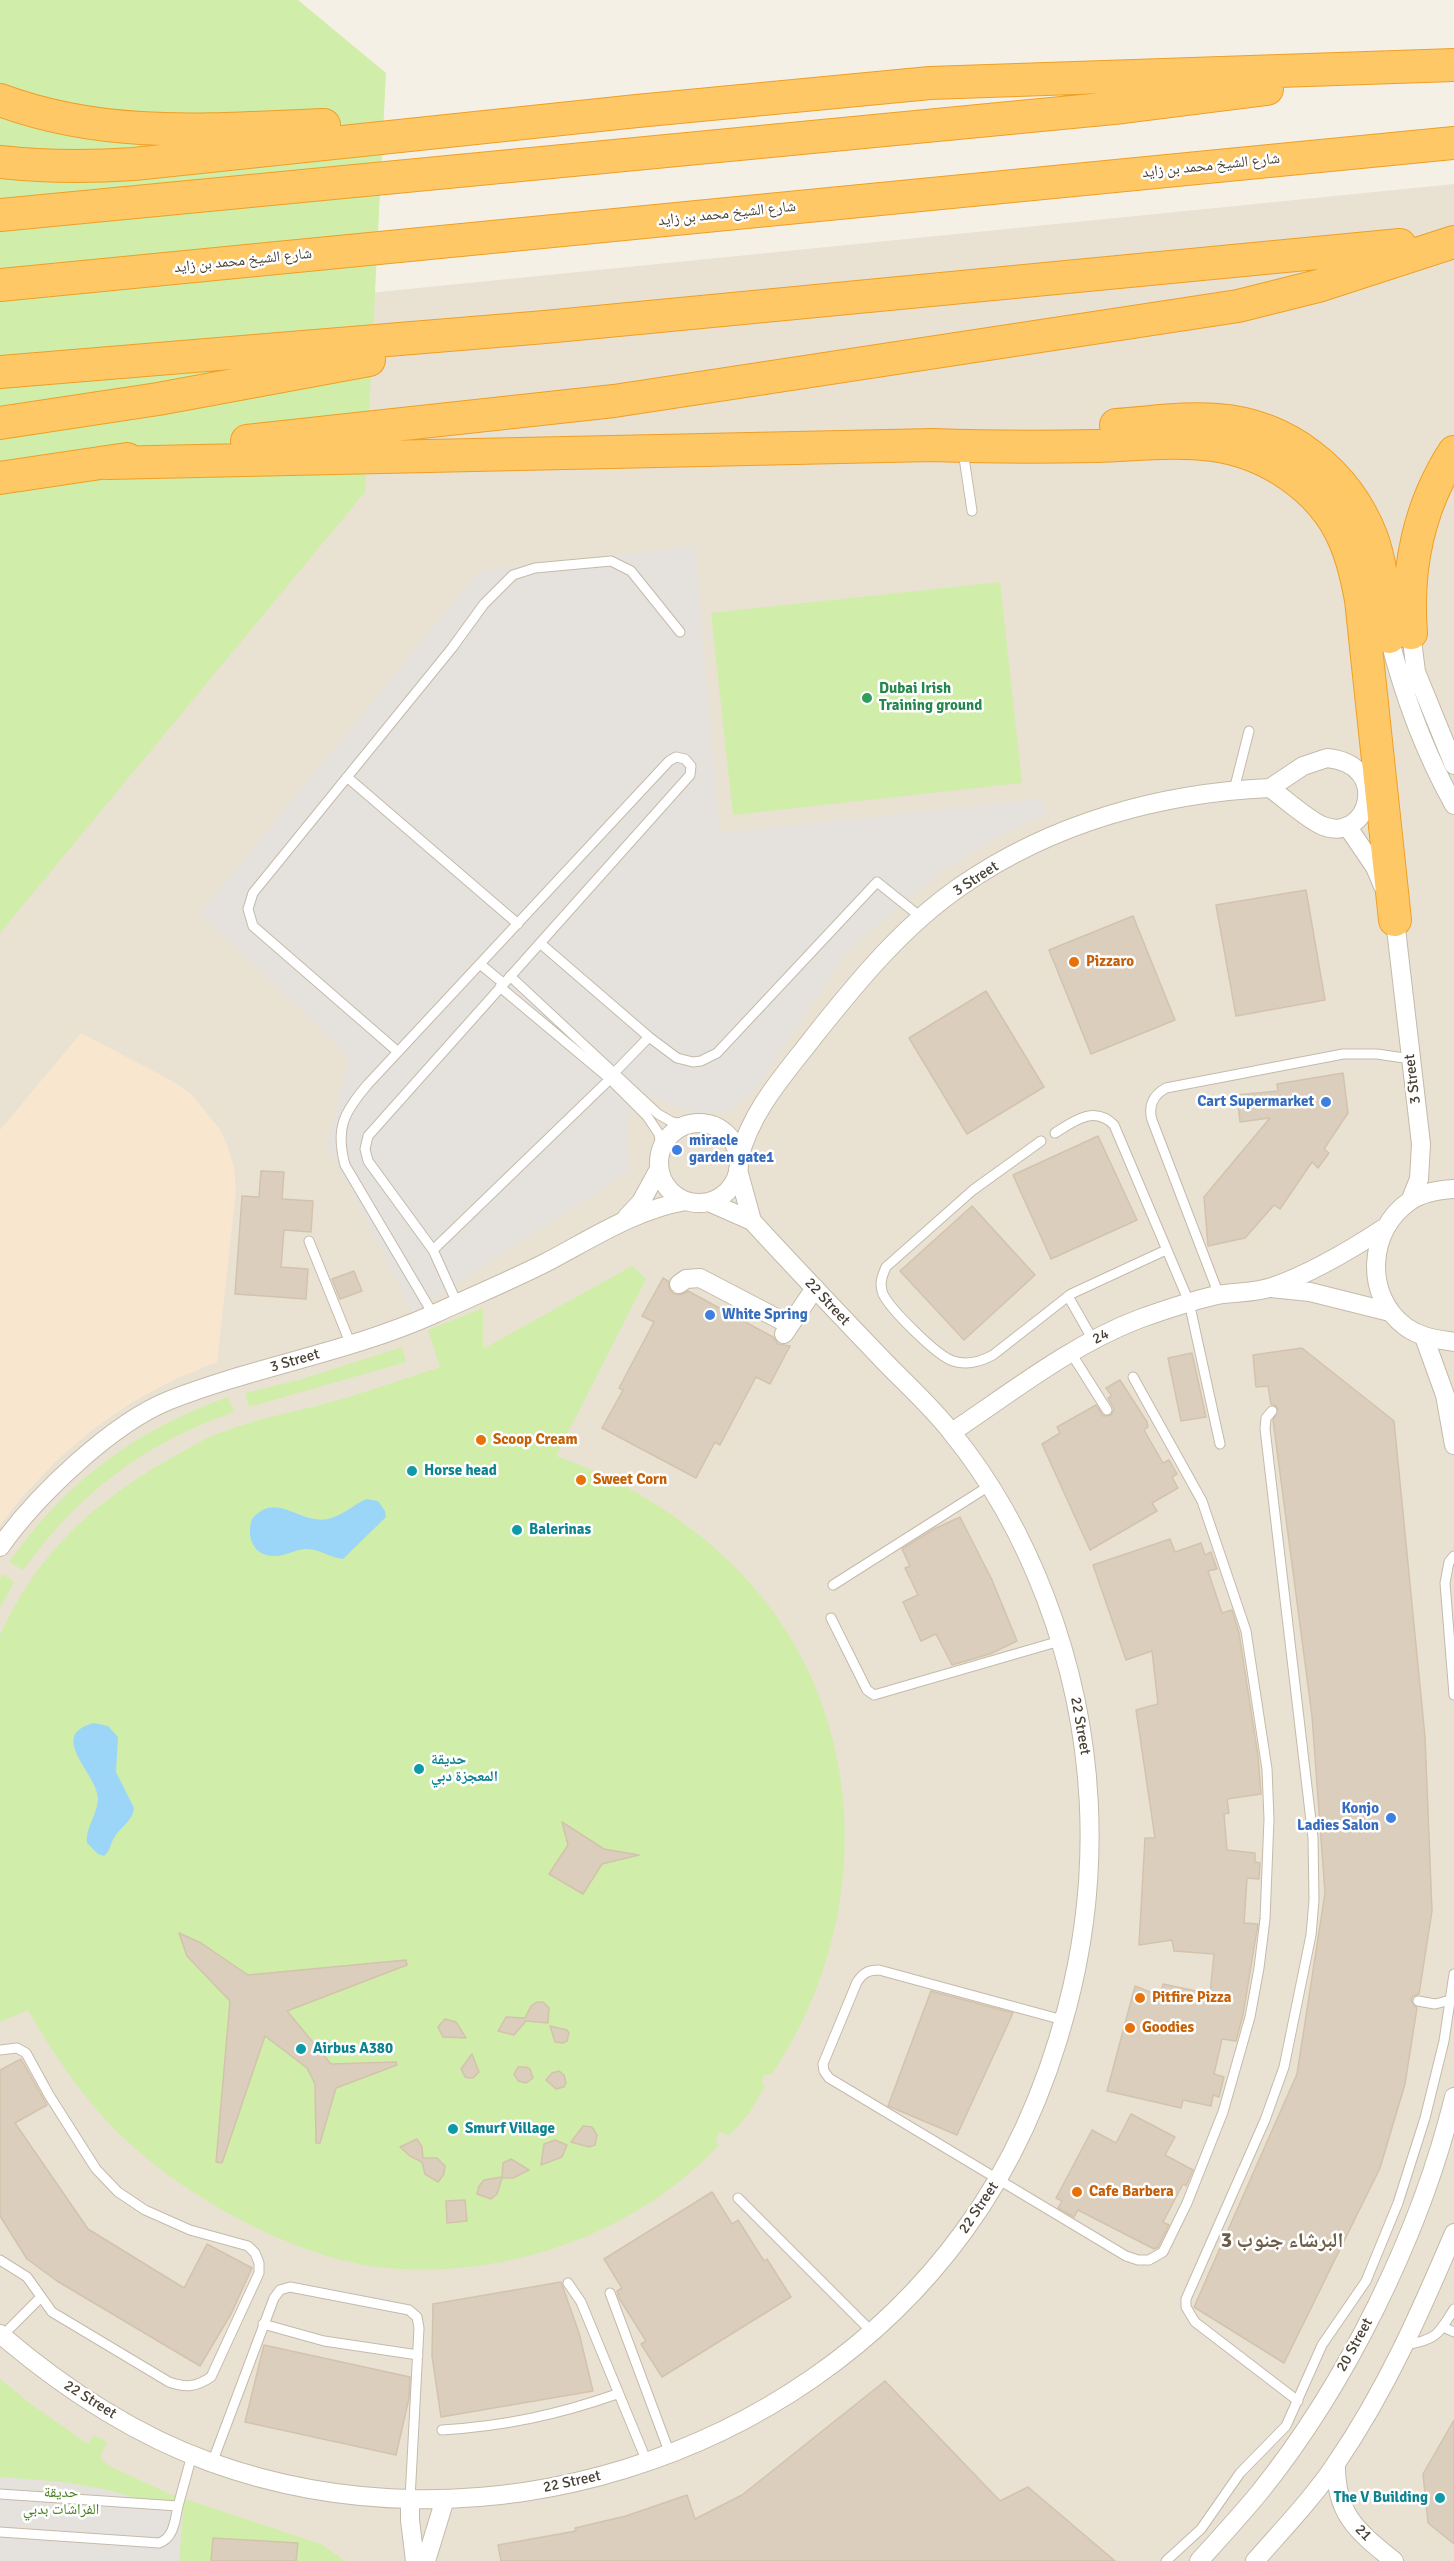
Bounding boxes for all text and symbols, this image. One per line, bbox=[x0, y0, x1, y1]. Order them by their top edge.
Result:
street label: شارع الشيخ محمد بن زايد bbox=[1141, 150, 1281, 182]
street label: شارع الشيخ محمد بن زايد bbox=[657, 198, 797, 230]
street label: شارع الشيخ محمد بن زايد bbox=[173, 245, 313, 277]
place label: Dubai Irish Training ground bbox=[879, 680, 982, 715]
marker: Dubai Irish Training ground bbox=[860, 691, 874, 705]
street label: 3 Street bbox=[950, 858, 1002, 900]
place label: Pizzaro bbox=[1086, 953, 1134, 971]
marker: Pizzaro bbox=[1067, 955, 1081, 969]
street label: 3 Street bbox=[1401, 1053, 1425, 1105]
place label: Cart Supermarket bbox=[1197, 1093, 1314, 1111]
marker: Cart Supermarket bbox=[1319, 1095, 1333, 1109]
place label: miracle garden gate1 bbox=[689, 1132, 774, 1167]
marker: miracle garden gate1 bbox=[670, 1143, 684, 1157]
street label: 22 Street bbox=[800, 1274, 854, 1330]
place label: White Spring bbox=[722, 1306, 808, 1324]
marker: White Spring bbox=[703, 1308, 717, 1322]
street label: 24 bbox=[1090, 1325, 1112, 1349]
street label: 3 Street bbox=[268, 1345, 322, 1377]
place label: Scoop Cream bbox=[493, 1431, 578, 1449]
marker: Scoop Cream bbox=[474, 1433, 488, 1447]
place label: Horse head bbox=[424, 1462, 497, 1480]
marker: Horse head bbox=[405, 1464, 419, 1478]
place label: Sweet Corn bbox=[593, 1471, 667, 1489]
marker: Sweet Corn bbox=[574, 1473, 588, 1487]
place label: Balerinas bbox=[529, 1521, 591, 1539]
marker: Balerinas bbox=[510, 1523, 524, 1537]
street label: 22 Street bbox=[1066, 1696, 1094, 1756]
place label: حديقة المعجزة دبي bbox=[431, 1751, 498, 1786]
marker: حديقة المعجزة دبي bbox=[412, 1762, 426, 1776]
place label: Konjo Ladies Salon bbox=[1297, 1800, 1379, 1835]
marker: Konjo Ladies Salon bbox=[1384, 1811, 1398, 1825]
place label: Pitfire Pizza bbox=[1152, 1989, 1231, 2007]
marker: Pitfire Pizza bbox=[1133, 1991, 1147, 2005]
place label: Goodies bbox=[1142, 2019, 1194, 2037]
marker: Goodies bbox=[1123, 2021, 1137, 2035]
place label: Airbus A380 bbox=[313, 2040, 393, 2058]
marker: Airbus A380 bbox=[294, 2042, 308, 2056]
place label: Smurf Village bbox=[465, 2120, 555, 2138]
marker: Smurf Village bbox=[446, 2122, 460, 2136]
street label: 22 Street bbox=[955, 2179, 1003, 2237]
place label: Cafe Barbera bbox=[1089, 2183, 1174, 2201]
marker: Cafe Barbera bbox=[1070, 2185, 1084, 2199]
district label: البرشاء جنوب 3 bbox=[1221, 2228, 1343, 2254]
street label: 20 Street bbox=[1333, 2315, 1377, 2375]
street label: 22 Street bbox=[60, 2377, 120, 2423]
street label: 22 Street bbox=[541, 2467, 603, 2497]
park label: حديقة الفراشات بدبي bbox=[23, 2484, 99, 2519]
place label: The V Building bbox=[1334, 2489, 1428, 2507]
marker: The V Building bbox=[1433, 2491, 1447, 2505]
street label: 21 bbox=[1351, 2521, 1375, 2545]

